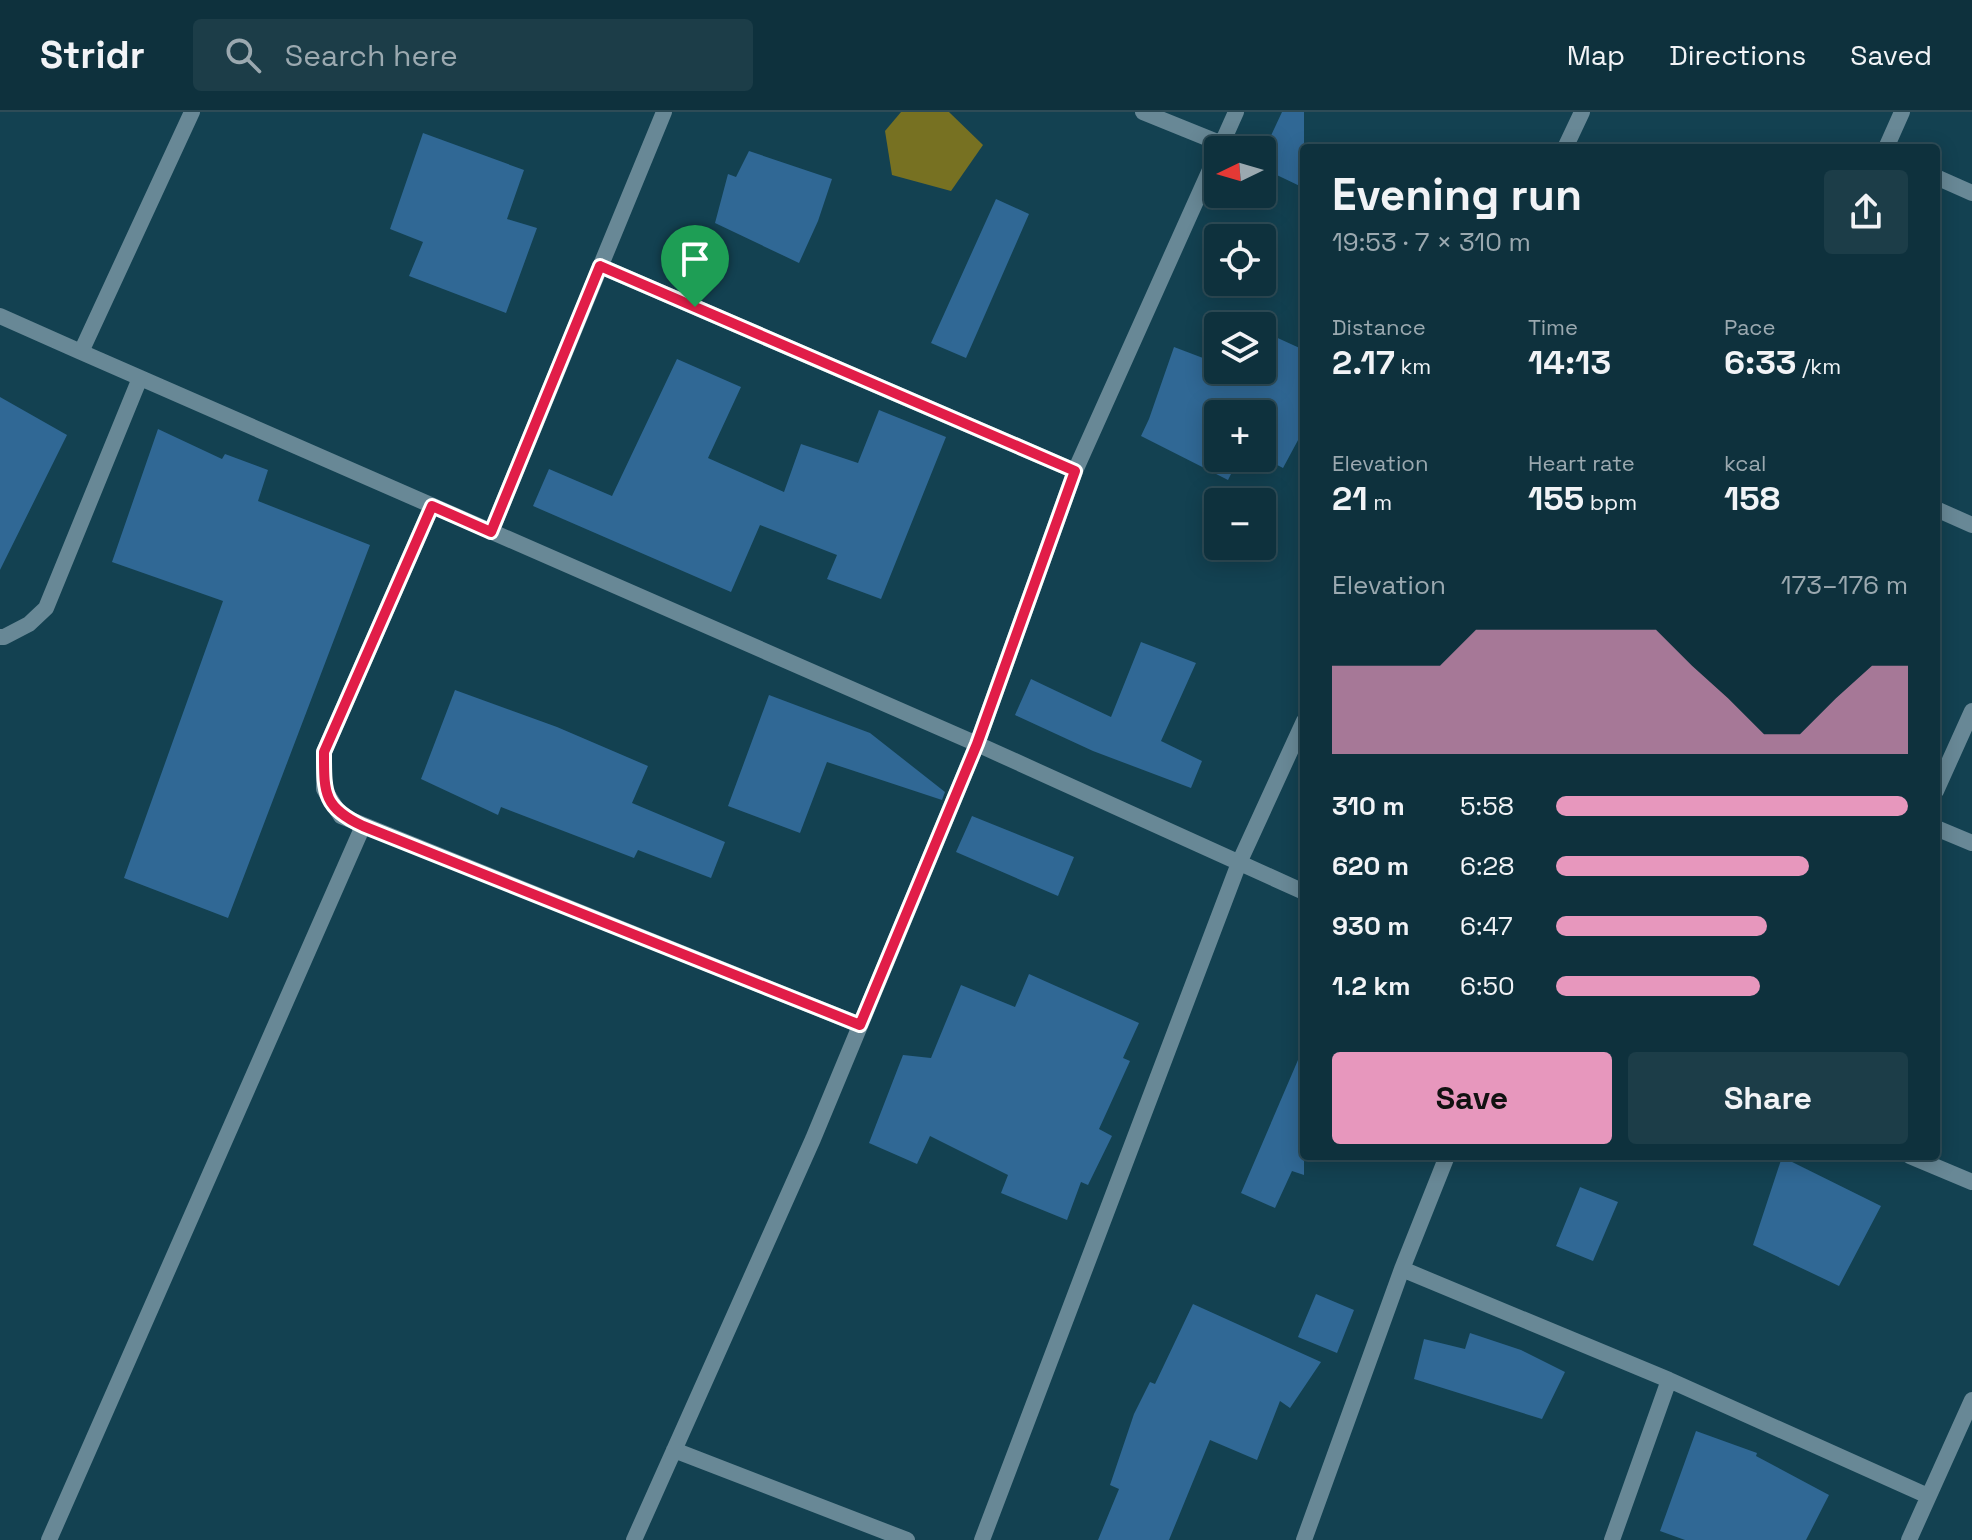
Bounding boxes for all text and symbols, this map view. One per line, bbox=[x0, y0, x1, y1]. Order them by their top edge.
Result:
search box bbox=[193, 19, 753, 91]
text: Stridr bbox=[40, 31, 145, 79]
icon: search bbox=[221, 33, 265, 77]
text: Search here bbox=[285, 36, 458, 75]
text: Map bbox=[1567, 37, 1625, 73]
text: Directions bbox=[1669, 37, 1806, 73]
text: Saved bbox=[1850, 37, 1932, 73]
north arrow bbox=[1204, 136, 1276, 208]
map controls bbox=[1204, 136, 1276, 560]
text: Evening run bbox=[1332, 167, 1582, 223]
button: share bbox=[1824, 170, 1908, 254]
button: locate bbox=[1204, 224, 1276, 296]
pin bbox=[661, 225, 729, 307]
text: 19:53 · 7 × 310 m bbox=[1332, 225, 1531, 259]
icon: arrive bbox=[673, 237, 717, 281]
button: layers bbox=[1204, 312, 1276, 384]
text: Distance bbox=[1332, 313, 1426, 341]
text: Time bbox=[1528, 313, 1578, 341]
text: Pace bbox=[1724, 313, 1776, 341]
text: 2.17 bbox=[1332, 341, 1395, 384]
text: 14:13 bbox=[1528, 341, 1611, 384]
text: 6:33 bbox=[1724, 341, 1797, 384]
text: km bbox=[1395, 352, 1431, 380]
text: /km bbox=[1797, 352, 1841, 380]
button: + bbox=[1204, 400, 1276, 472]
text: Elevation bbox=[1332, 449, 1428, 477]
text: Heart rate bbox=[1528, 449, 1635, 477]
text: kcal bbox=[1724, 449, 1766, 477]
text: 21 bbox=[1332, 477, 1368, 520]
text: 155 bbox=[1528, 477, 1584, 520]
text: 158 bbox=[1724, 477, 1780, 520]
button: − bbox=[1204, 488, 1276, 560]
text: m bbox=[1368, 488, 1392, 516]
text: bpm bbox=[1584, 488, 1637, 516]
text: Elevation bbox=[1332, 568, 1446, 602]
text: 173–176 m bbox=[1781, 568, 1908, 602]
text: 310 m bbox=[1332, 789, 1405, 823]
text: 5:58 bbox=[1460, 789, 1514, 823]
text: 620 m bbox=[1332, 849, 1409, 883]
text: 6:28 bbox=[1460, 849, 1514, 883]
text: 930 m bbox=[1332, 909, 1410, 943]
text: 6:47 bbox=[1460, 909, 1513, 943]
text: 1.2 km bbox=[1332, 969, 1410, 1003]
text: 6:50 bbox=[1460, 969, 1515, 1003]
button: Save bbox=[1332, 1052, 1612, 1144]
button: Share bbox=[1628, 1052, 1908, 1144]

